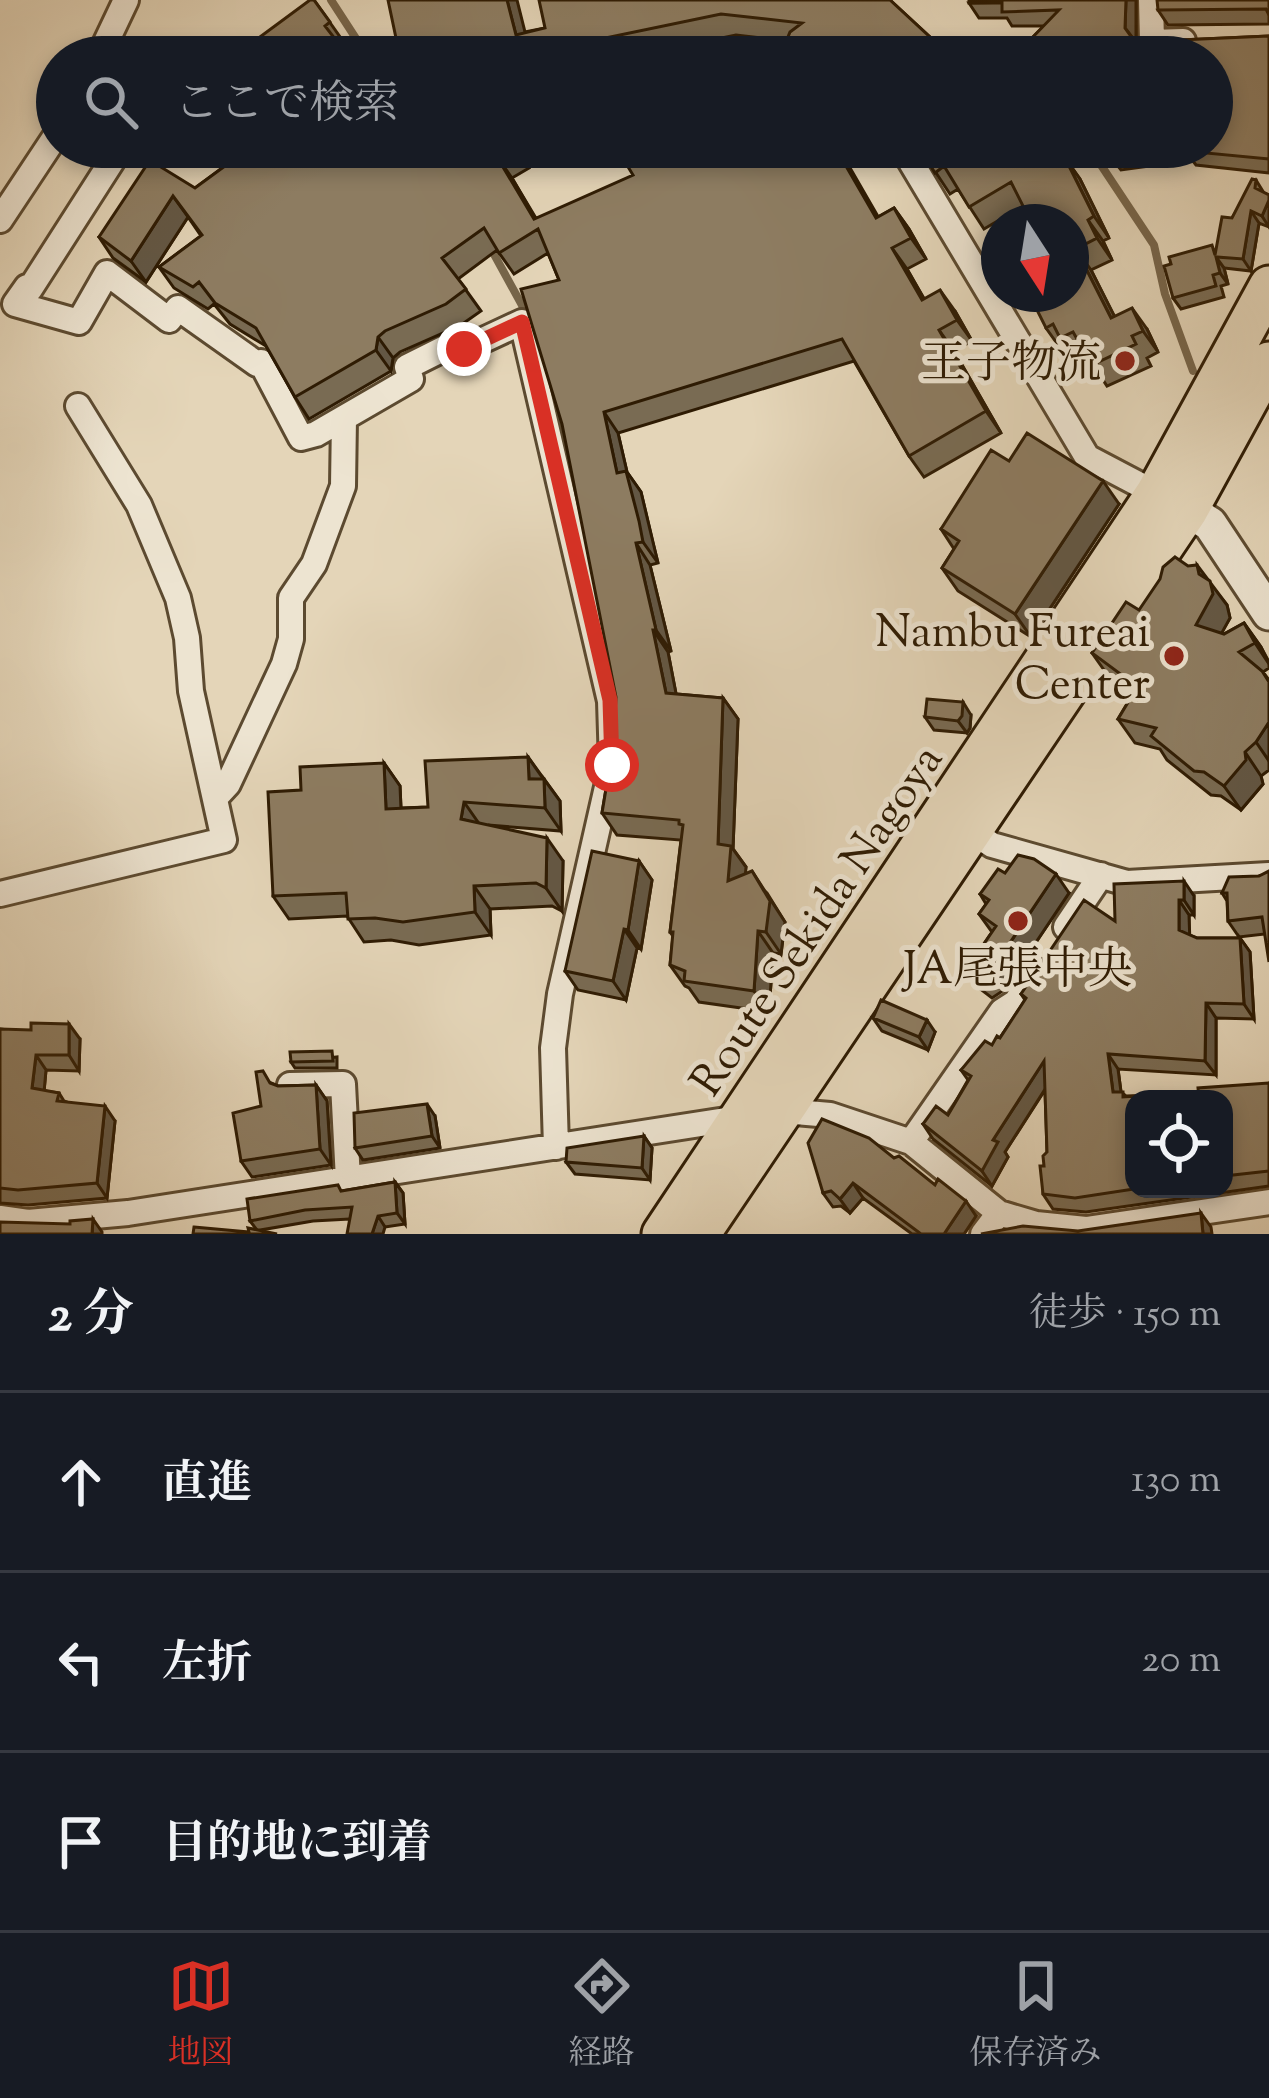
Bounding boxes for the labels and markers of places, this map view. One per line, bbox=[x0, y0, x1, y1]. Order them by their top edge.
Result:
place label: 王子物流 bbox=[921, 334, 1101, 399]
marker: 王子物流 bbox=[1112, 348, 1138, 374]
place label: Nambu Fureai Center bbox=[875, 603, 1150, 720]
marker: Nambu Fureai Center bbox=[1161, 643, 1187, 669]
marker: JA尾張中央 bbox=[1005, 908, 1031, 934]
place label: JA尾張中央 bbox=[900, 940, 1133, 1005]

